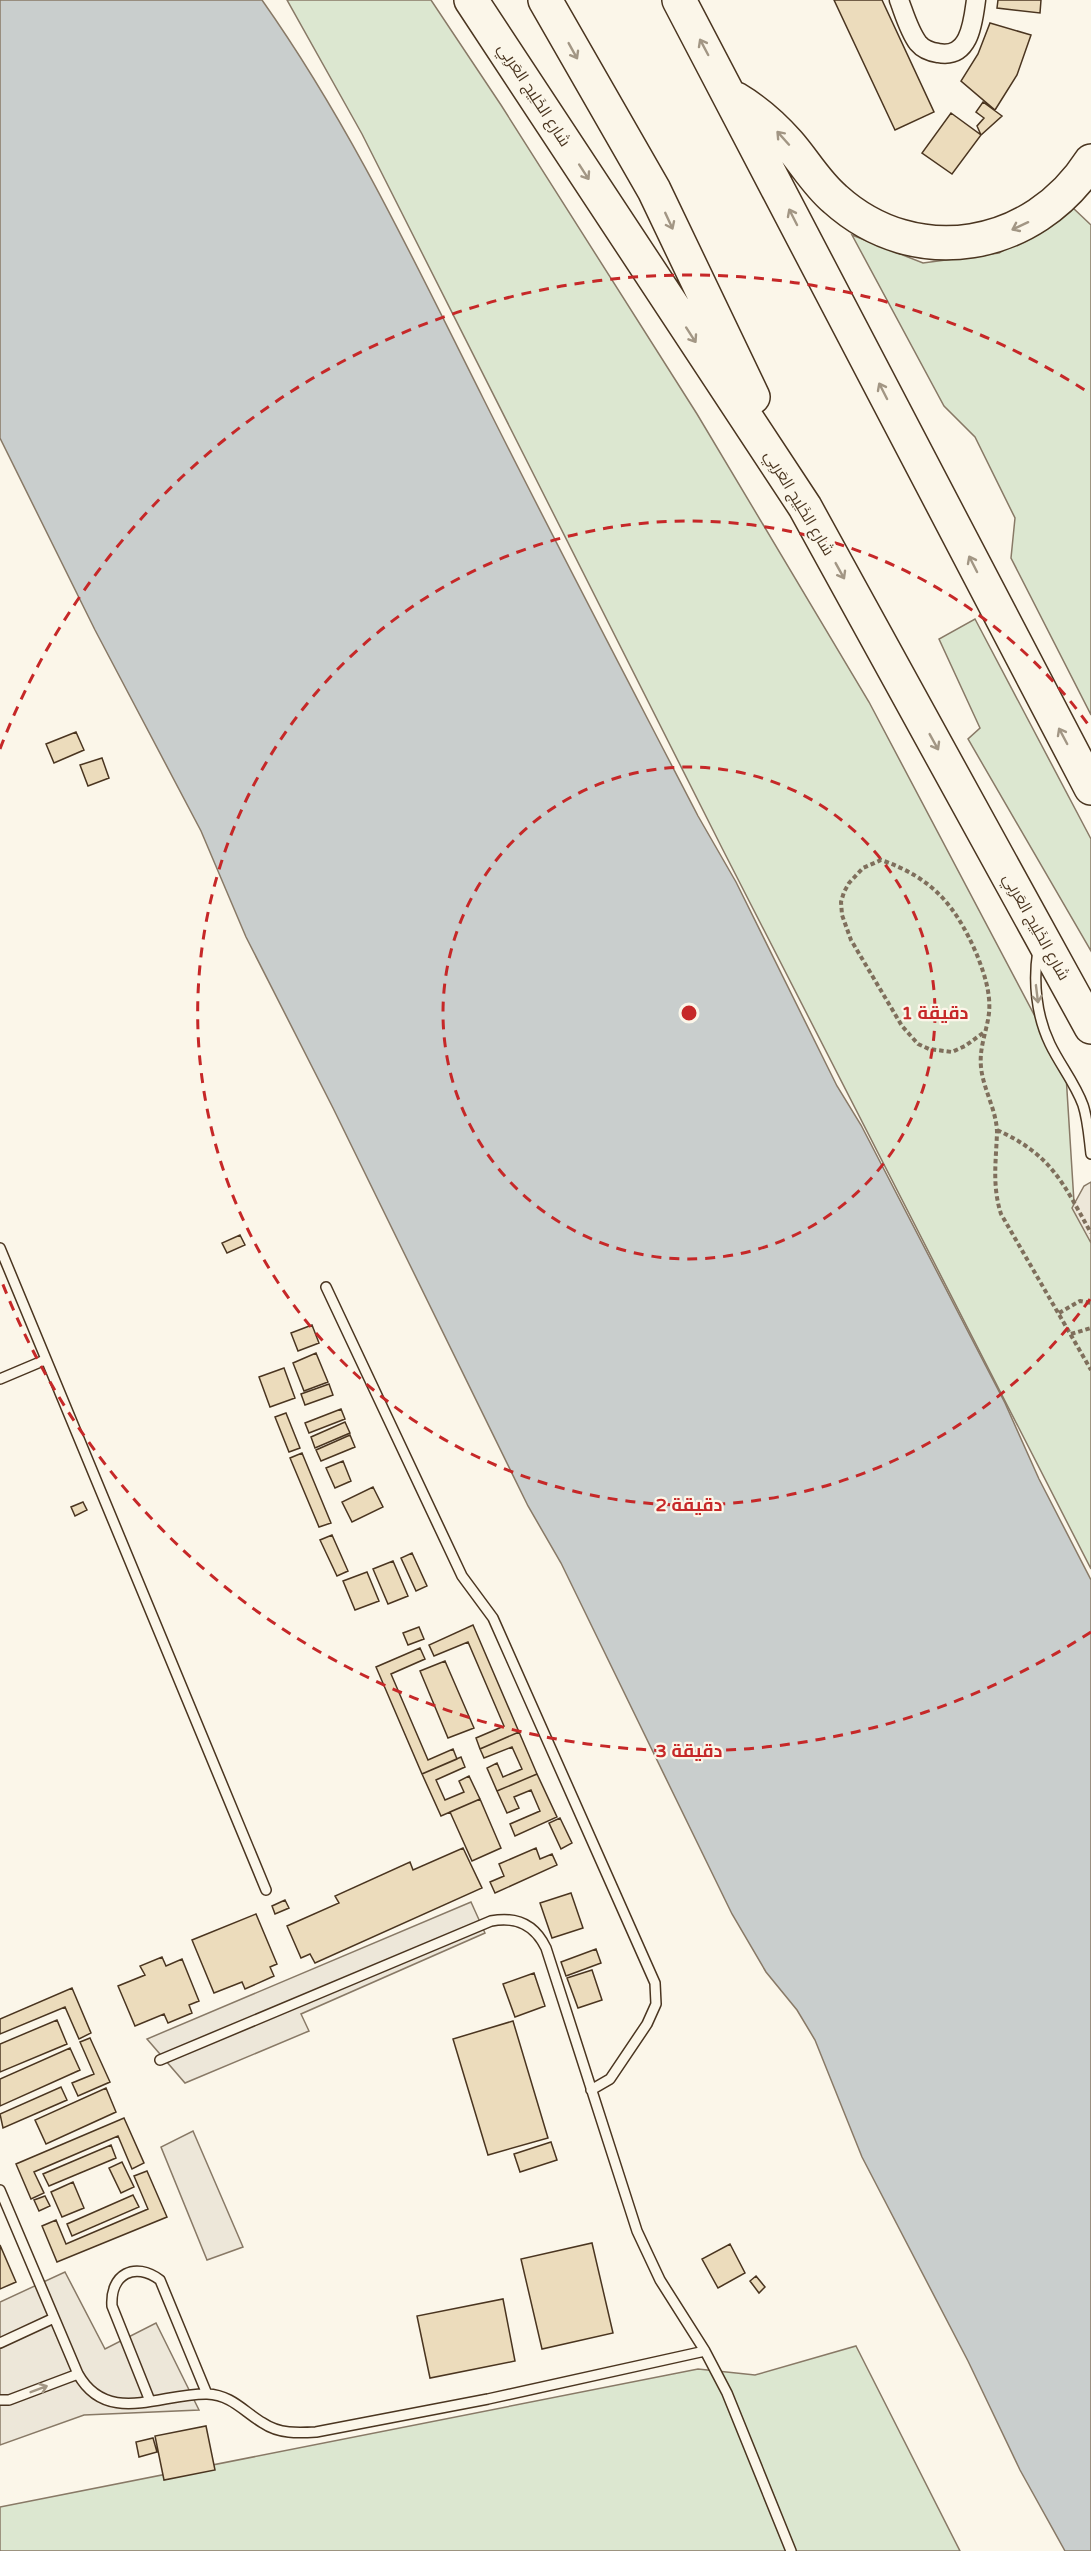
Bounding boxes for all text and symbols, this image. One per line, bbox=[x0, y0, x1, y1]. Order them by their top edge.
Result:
street label: شارع الخَلِيج العَربِي bbox=[491, 39, 575, 152]
one-way arrow bbox=[698, 39, 709, 57]
one-way arrow bbox=[568, 42, 580, 59]
one-way arrow bbox=[776, 130, 790, 145]
one-way arrow bbox=[578, 163, 590, 179]
one-way arrow bbox=[787, 209, 798, 227]
one-way arrow bbox=[663, 211, 675, 229]
one-way arrow bbox=[1012, 220, 1030, 232]
one-way arrow bbox=[685, 326, 698, 343]
one-way arrow bbox=[877, 382, 888, 400]
street label: شارع الخَلِيج العَربِي bbox=[757, 447, 838, 561]
one-way arrow bbox=[967, 555, 978, 573]
one-way arrow bbox=[835, 561, 846, 579]
one-way arrow bbox=[1057, 728, 1068, 746]
one-way arrow bbox=[929, 732, 940, 750]
street label: شارع الخَلِيج العَربِي bbox=[996, 870, 1074, 986]
one-way arrow bbox=[1032, 983, 1043, 1003]
text: 1 دقيقة bbox=[902, 1002, 969, 1024]
centre of rings bbox=[679, 1003, 699, 1023]
text: 2 دقيقة bbox=[656, 1494, 723, 1516]
text: 3 دقيقة bbox=[656, 1740, 723, 1762]
one-way arrow bbox=[29, 2382, 48, 2393]

